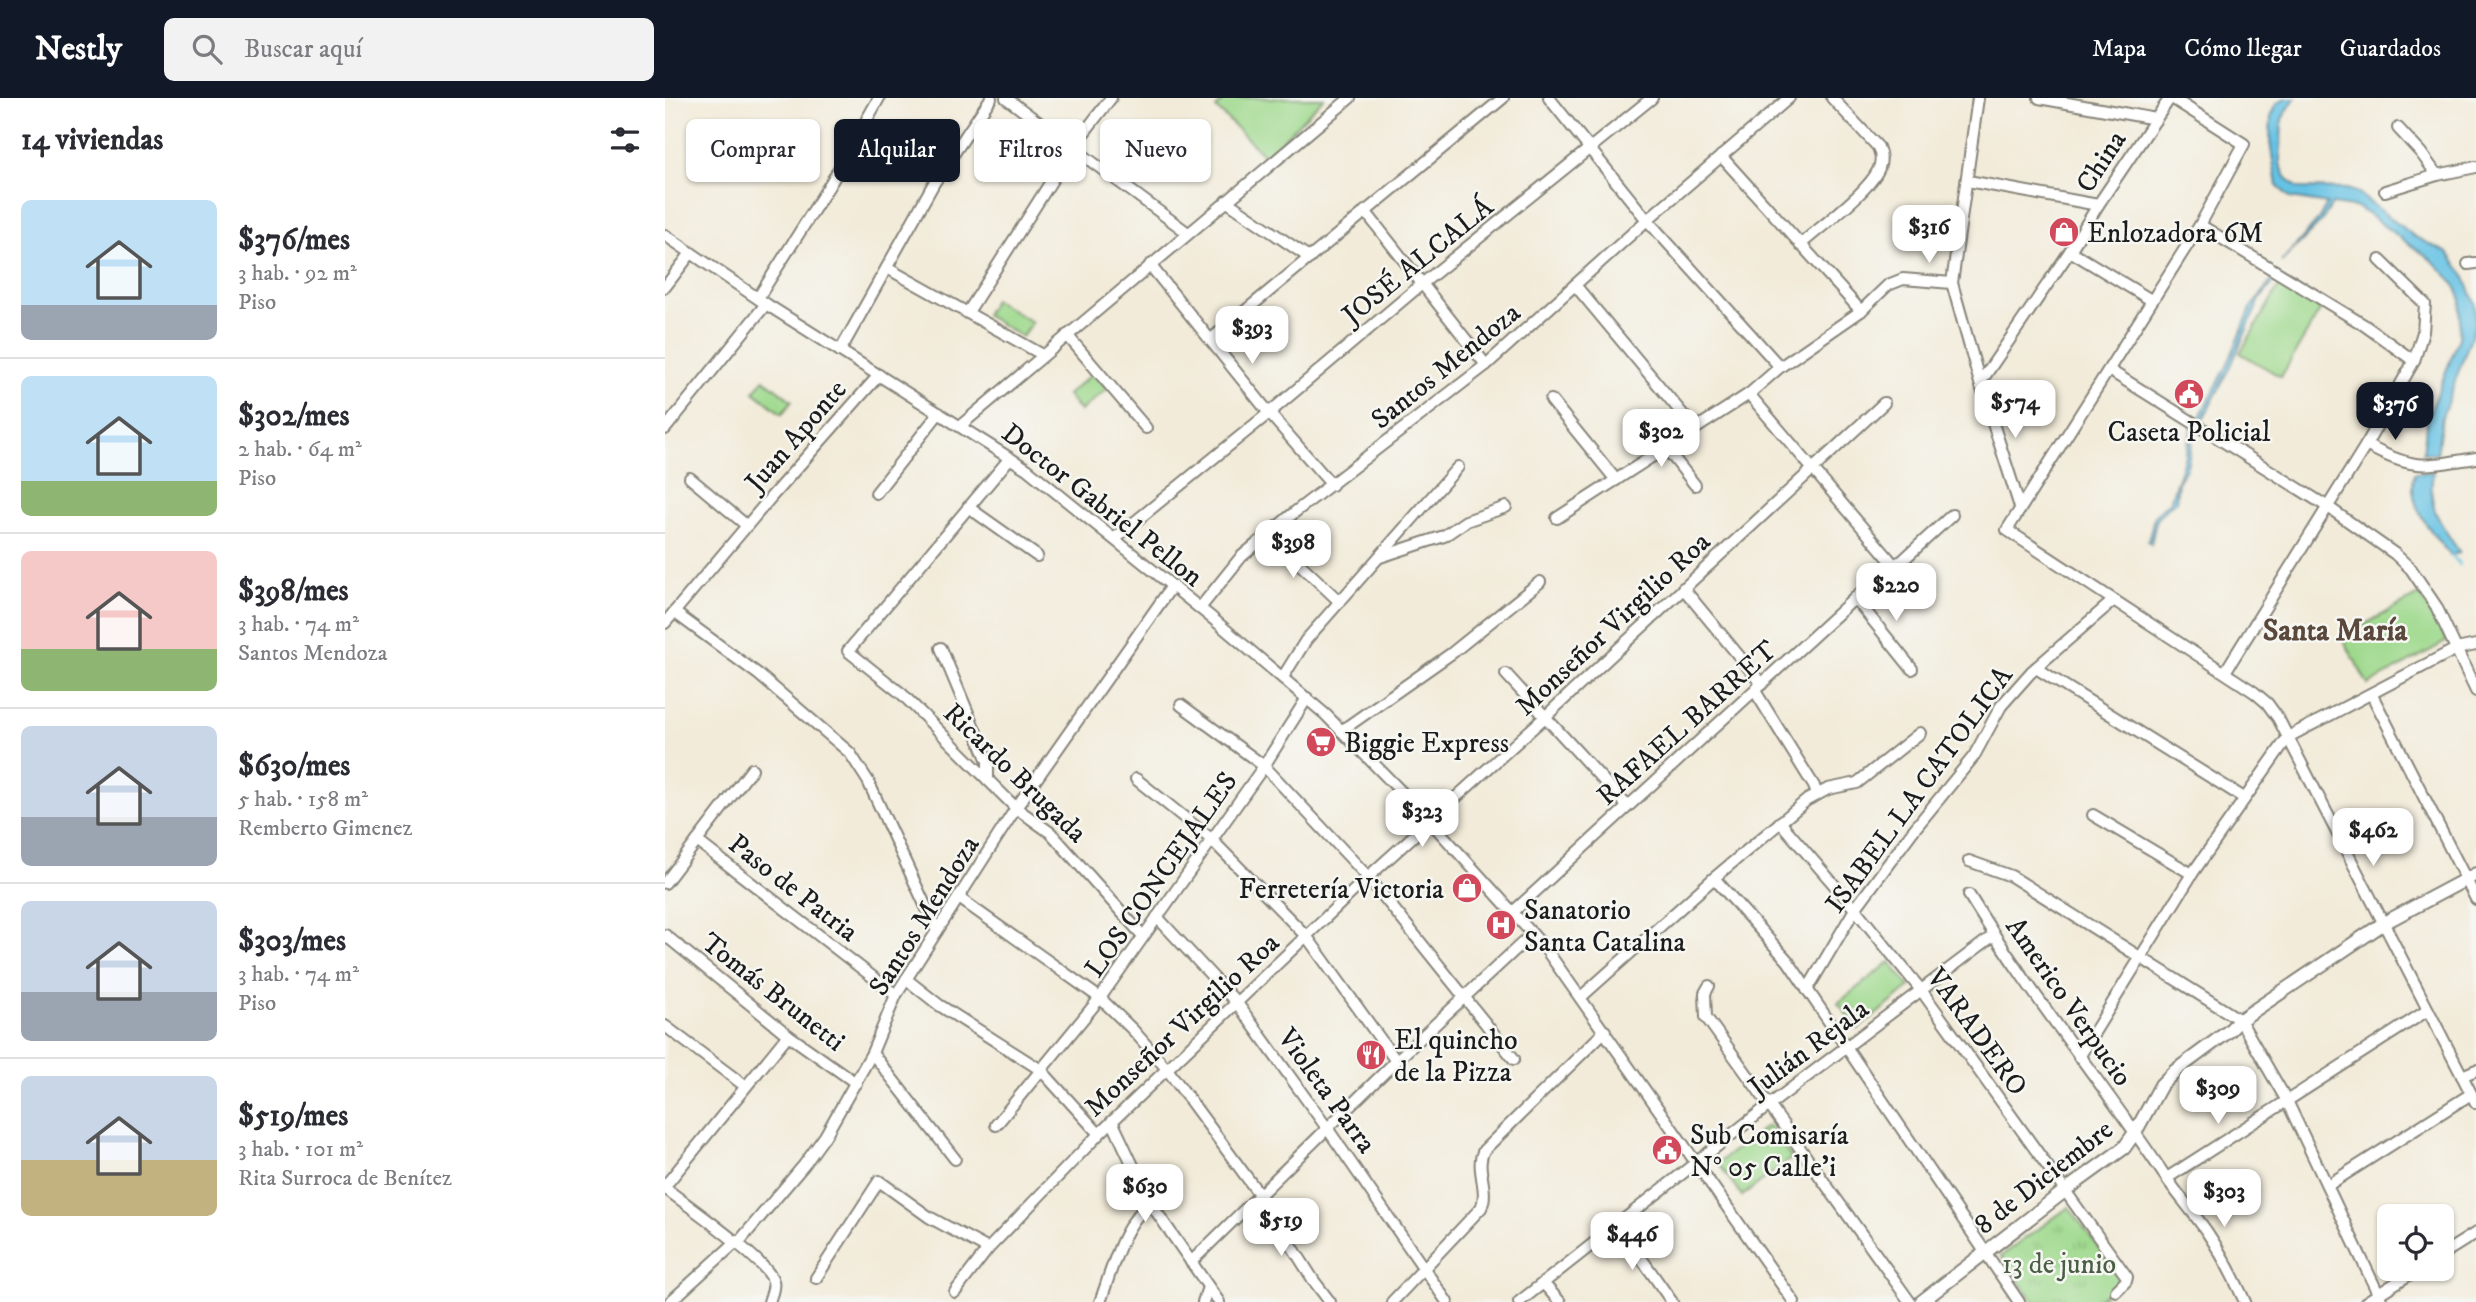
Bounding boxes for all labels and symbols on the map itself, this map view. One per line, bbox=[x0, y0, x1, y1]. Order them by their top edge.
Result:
street label: China bbox=[2068, 124, 2134, 199]
street label: JOSÉ ALCALÁ bbox=[1332, 188, 1501, 335]
pin: $316 bbox=[1888, 206, 1970, 265]
shop icon: Enlozadora 6M bbox=[2047, 215, 2081, 249]
place label: Enlozadora 6M bbox=[2087, 216, 2263, 251]
street label: Santos Mendoza bbox=[1364, 295, 1528, 437]
pin: $393 bbox=[1211, 306, 1293, 366]
street label: Juan Aponte bbox=[736, 373, 854, 502]
public building icon: Caseta Policial bbox=[2172, 377, 2206, 411]
pin: $574 bbox=[1974, 380, 2056, 440]
pin: $376 bbox=[2354, 382, 2436, 442]
pin: $302 bbox=[1620, 410, 1702, 469]
place label: Caseta Policial bbox=[2108, 415, 2271, 450]
street label: Doctor Gabriel Pellon bbox=[994, 416, 1210, 595]
pin: $398 bbox=[1252, 520, 1334, 580]
street label: Monseñor Virgilio Roa bbox=[1508, 525, 1718, 724]
pin: $220 bbox=[1855, 564, 1937, 623]
district label: Santa María bbox=[2263, 613, 2409, 650]
street label: RAFAEL BARRET bbox=[1590, 633, 1784, 813]
street label: ISABEL LA CATOLICA bbox=[1818, 659, 2021, 920]
street label: Ricardo Brugada bbox=[936, 696, 1094, 851]
supermarket icon: Biggie Express bbox=[1304, 725, 1338, 759]
place label: Biggie Express bbox=[1344, 726, 1509, 761]
street label: LOS CONCEJALES bbox=[1077, 765, 1245, 985]
pin: $323 bbox=[1381, 790, 1463, 849]
pin: $462 bbox=[2332, 808, 2414, 868]
street label: Paso de Patria bbox=[721, 827, 865, 950]
street label: Santos Mendoza bbox=[861, 829, 987, 1002]
shop icon: Ferretería Victoria bbox=[1450, 871, 1484, 905]
place label: Ferretería Victoria bbox=[1239, 872, 1444, 907]
place label: Sanatorio Santa Catalina bbox=[1524, 893, 1686, 960]
hospital icon: Sanatorio Santa Catalina bbox=[1484, 908, 1518, 942]
street label: Americo Verpucio bbox=[1998, 911, 2140, 1093]
street label: Tomás Brunetti bbox=[694, 925, 852, 1059]
street label: Monseñor Virgilio Roa bbox=[1077, 926, 1287, 1125]
street label: VARADERO bbox=[1918, 960, 2035, 1103]
street label: Julián Rejala bbox=[1740, 992, 1876, 1107]
street label: Violeta Parra bbox=[1269, 1021, 1384, 1160]
place label: El quincho de la Pizza bbox=[1394, 1023, 1518, 1090]
restaurant icon: El quincho de la Pizza bbox=[1354, 1038, 1388, 1072]
pin: $309 bbox=[2177, 1066, 2259, 1126]
street label: 8 de Diciembre bbox=[1968, 1112, 2120, 1242]
place label: Sub Comisaría N° 05 Calle'i bbox=[1690, 1118, 1849, 1185]
public building icon: Sub Comisaría N° 05 Calle'i bbox=[1650, 1133, 1684, 1167]
pin: $630 bbox=[1104, 1164, 1186, 1224]
pin: $303 bbox=[2183, 1170, 2265, 1229]
pin: $519 bbox=[1240, 1198, 1322, 1258]
pin: $446 bbox=[1591, 1212, 1673, 1272]
park label: 13 de junio bbox=[2002, 1247, 2116, 1282]

